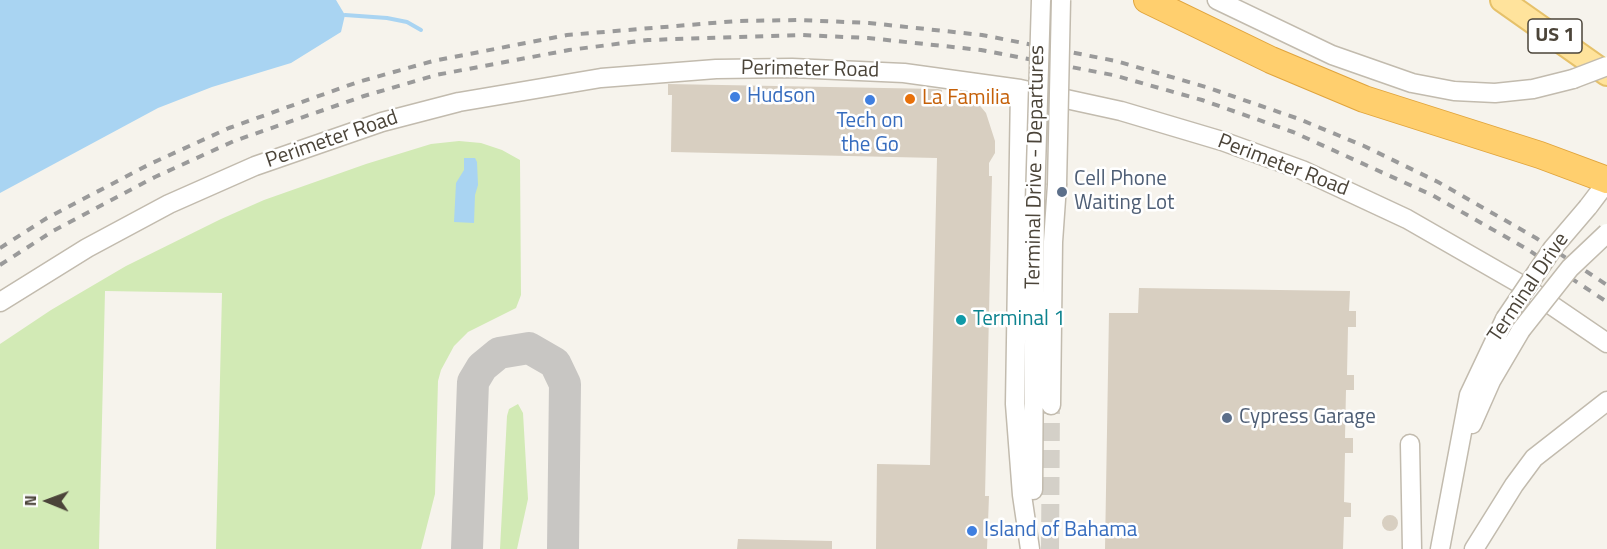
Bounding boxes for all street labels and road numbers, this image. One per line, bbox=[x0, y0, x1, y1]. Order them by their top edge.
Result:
road number: US 1 bbox=[1528, 19, 1582, 53]
street label: Terminal Drive - Departures bbox=[1021, 45, 1051, 289]
street label: Perimeter Road bbox=[741, 56, 879, 84]
street label: Perimeter Road bbox=[263, 106, 401, 174]
street label: Perimeter Road bbox=[1214, 129, 1352, 203]
street label: Terminal Drive bbox=[1483, 229, 1575, 347]

